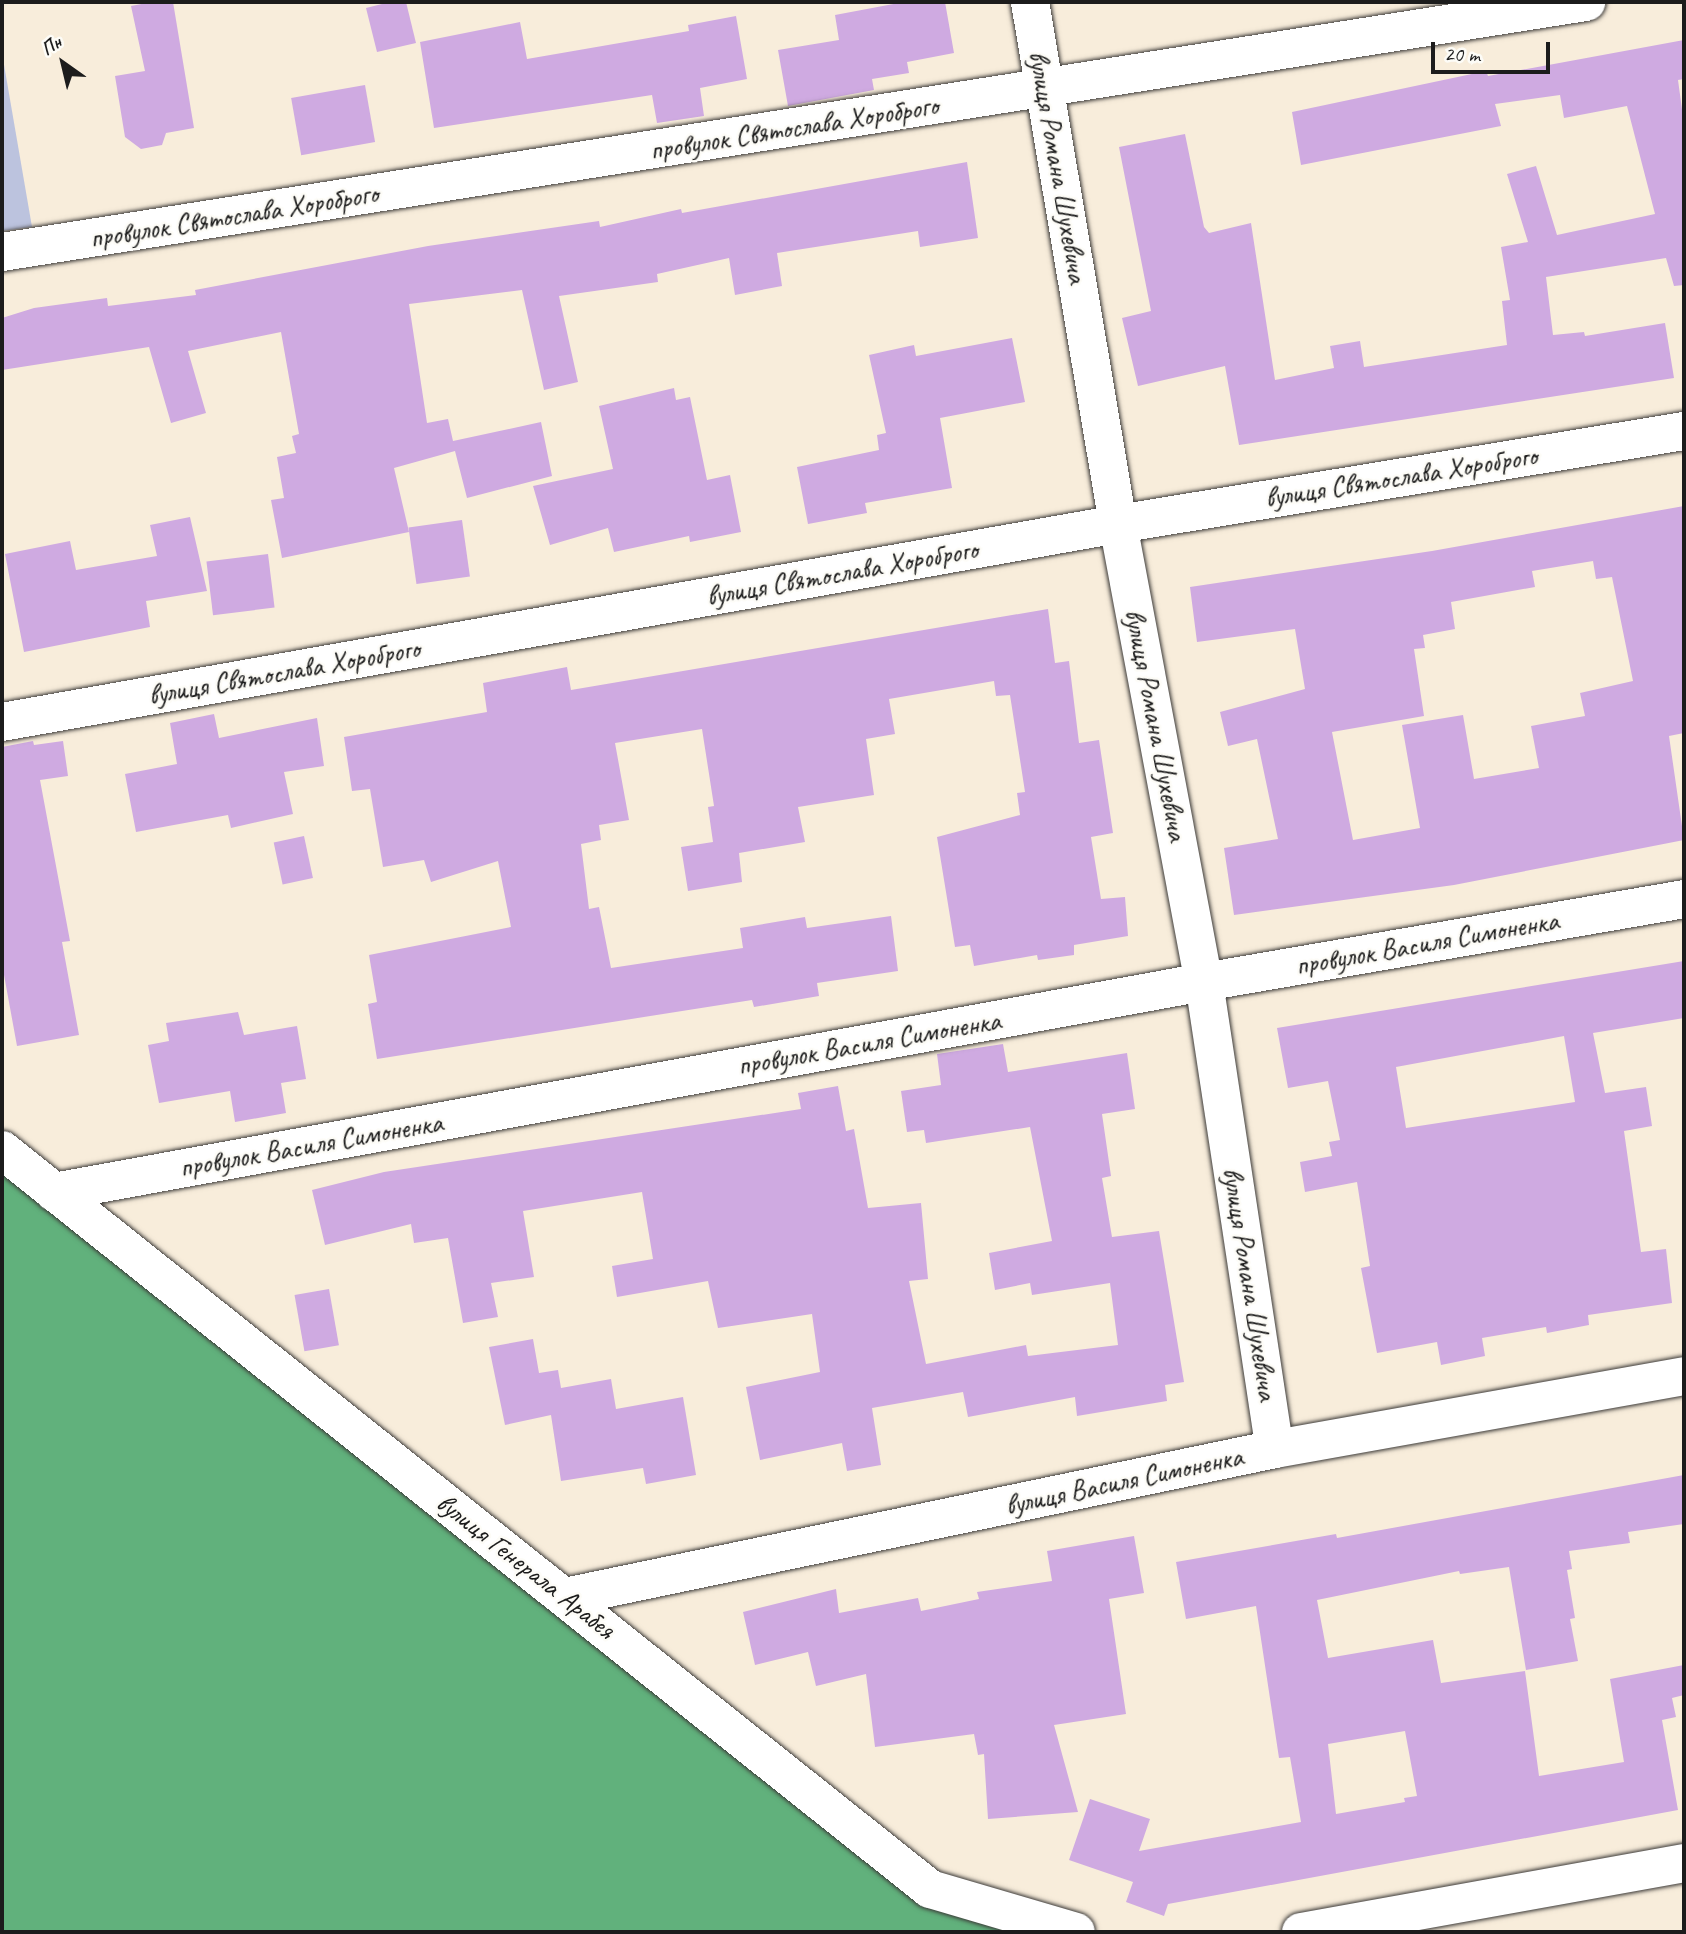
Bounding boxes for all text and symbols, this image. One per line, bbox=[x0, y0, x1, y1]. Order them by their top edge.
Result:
north arrow bbox=[28, 28, 98, 98]
scale bar bbox=[1434, 28, 1553, 72]
text: Пн bbox=[36, 30, 66, 61]
text: 20 m bbox=[1444, 41, 1480, 67]
street label: вулиця Романа Шухевича bbox=[1021, 49, 1095, 285]
street label: провулок Святослава Хороброго bbox=[646, 88, 942, 168]
street label: провулок Святослава Хороброго bbox=[86, 176, 382, 256]
street label: вулиця Святослава Хороброго bbox=[1263, 439, 1539, 515]
street label: вулиця Святослава Хороброго bbox=[704, 533, 980, 613]
street label: вулиця Романа Шухевича bbox=[1117, 607, 1195, 843]
street label: вулиця Святослава Хороброго bbox=[146, 632, 422, 712]
street label: провулок Василя Симоненка bbox=[1295, 904, 1559, 982]
street label: провулок Василя Симоненка bbox=[737, 1004, 1001, 1082]
street label: провулок Василя Симоненка bbox=[179, 1106, 443, 1184]
street label: вулиця Романа Шухевича bbox=[1215, 1166, 1285, 1402]
street label: вулиця Василя Симоненка bbox=[1002, 1439, 1246, 1523]
street label: вулиця Генерала Арабея bbox=[430, 1486, 622, 1646]

